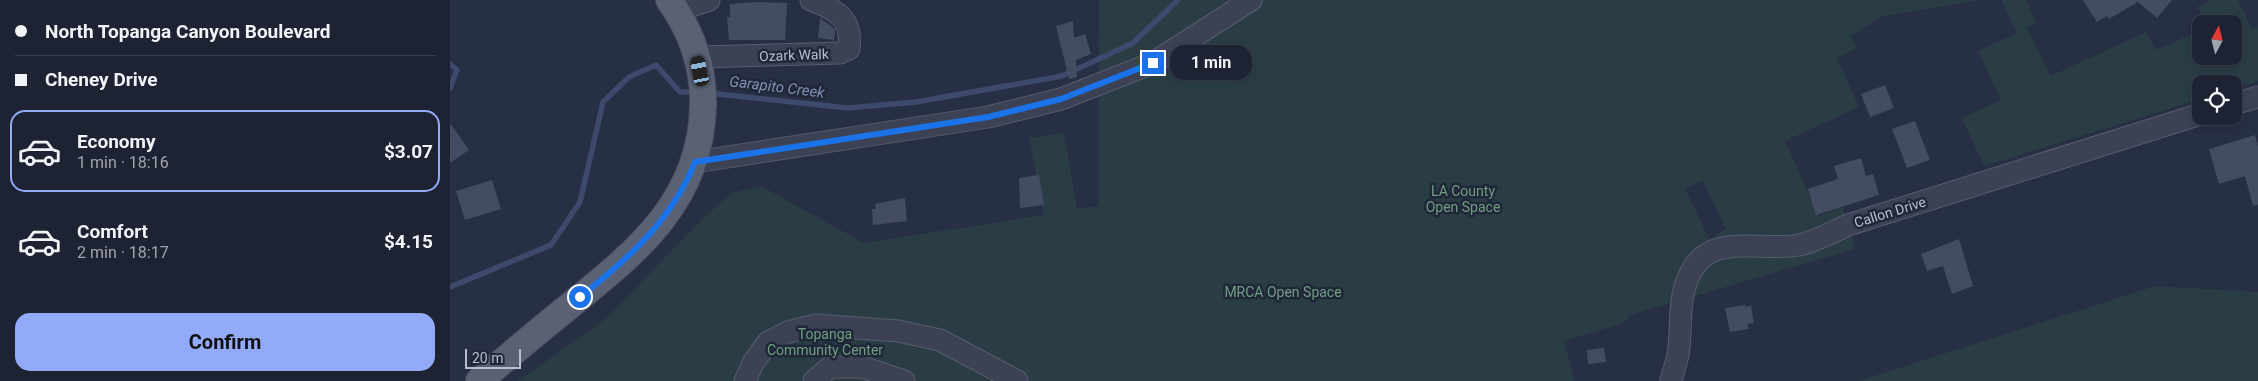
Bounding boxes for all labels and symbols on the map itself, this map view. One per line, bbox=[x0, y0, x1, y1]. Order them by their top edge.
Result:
north arrow bbox=[2192, 15, 2242, 65]
street label: Ozark Walk bbox=[759, 46, 830, 64]
callout: 1 min bbox=[1170, 46, 1253, 80]
route end bbox=[1142, 52, 1164, 74]
car bbox=[689, 55, 710, 87]
water label: Garapito Creek bbox=[728, 72, 826, 102]
park label: LA County Open Space bbox=[1426, 183, 1500, 215]
street label: Callon Drive bbox=[1852, 194, 1928, 230]
park label: MRCA Open Space bbox=[1224, 284, 1342, 300]
route start bbox=[569, 286, 591, 308]
park label: Topanga Community Center bbox=[767, 326, 883, 358]
scale bar bbox=[465, 346, 521, 369]

